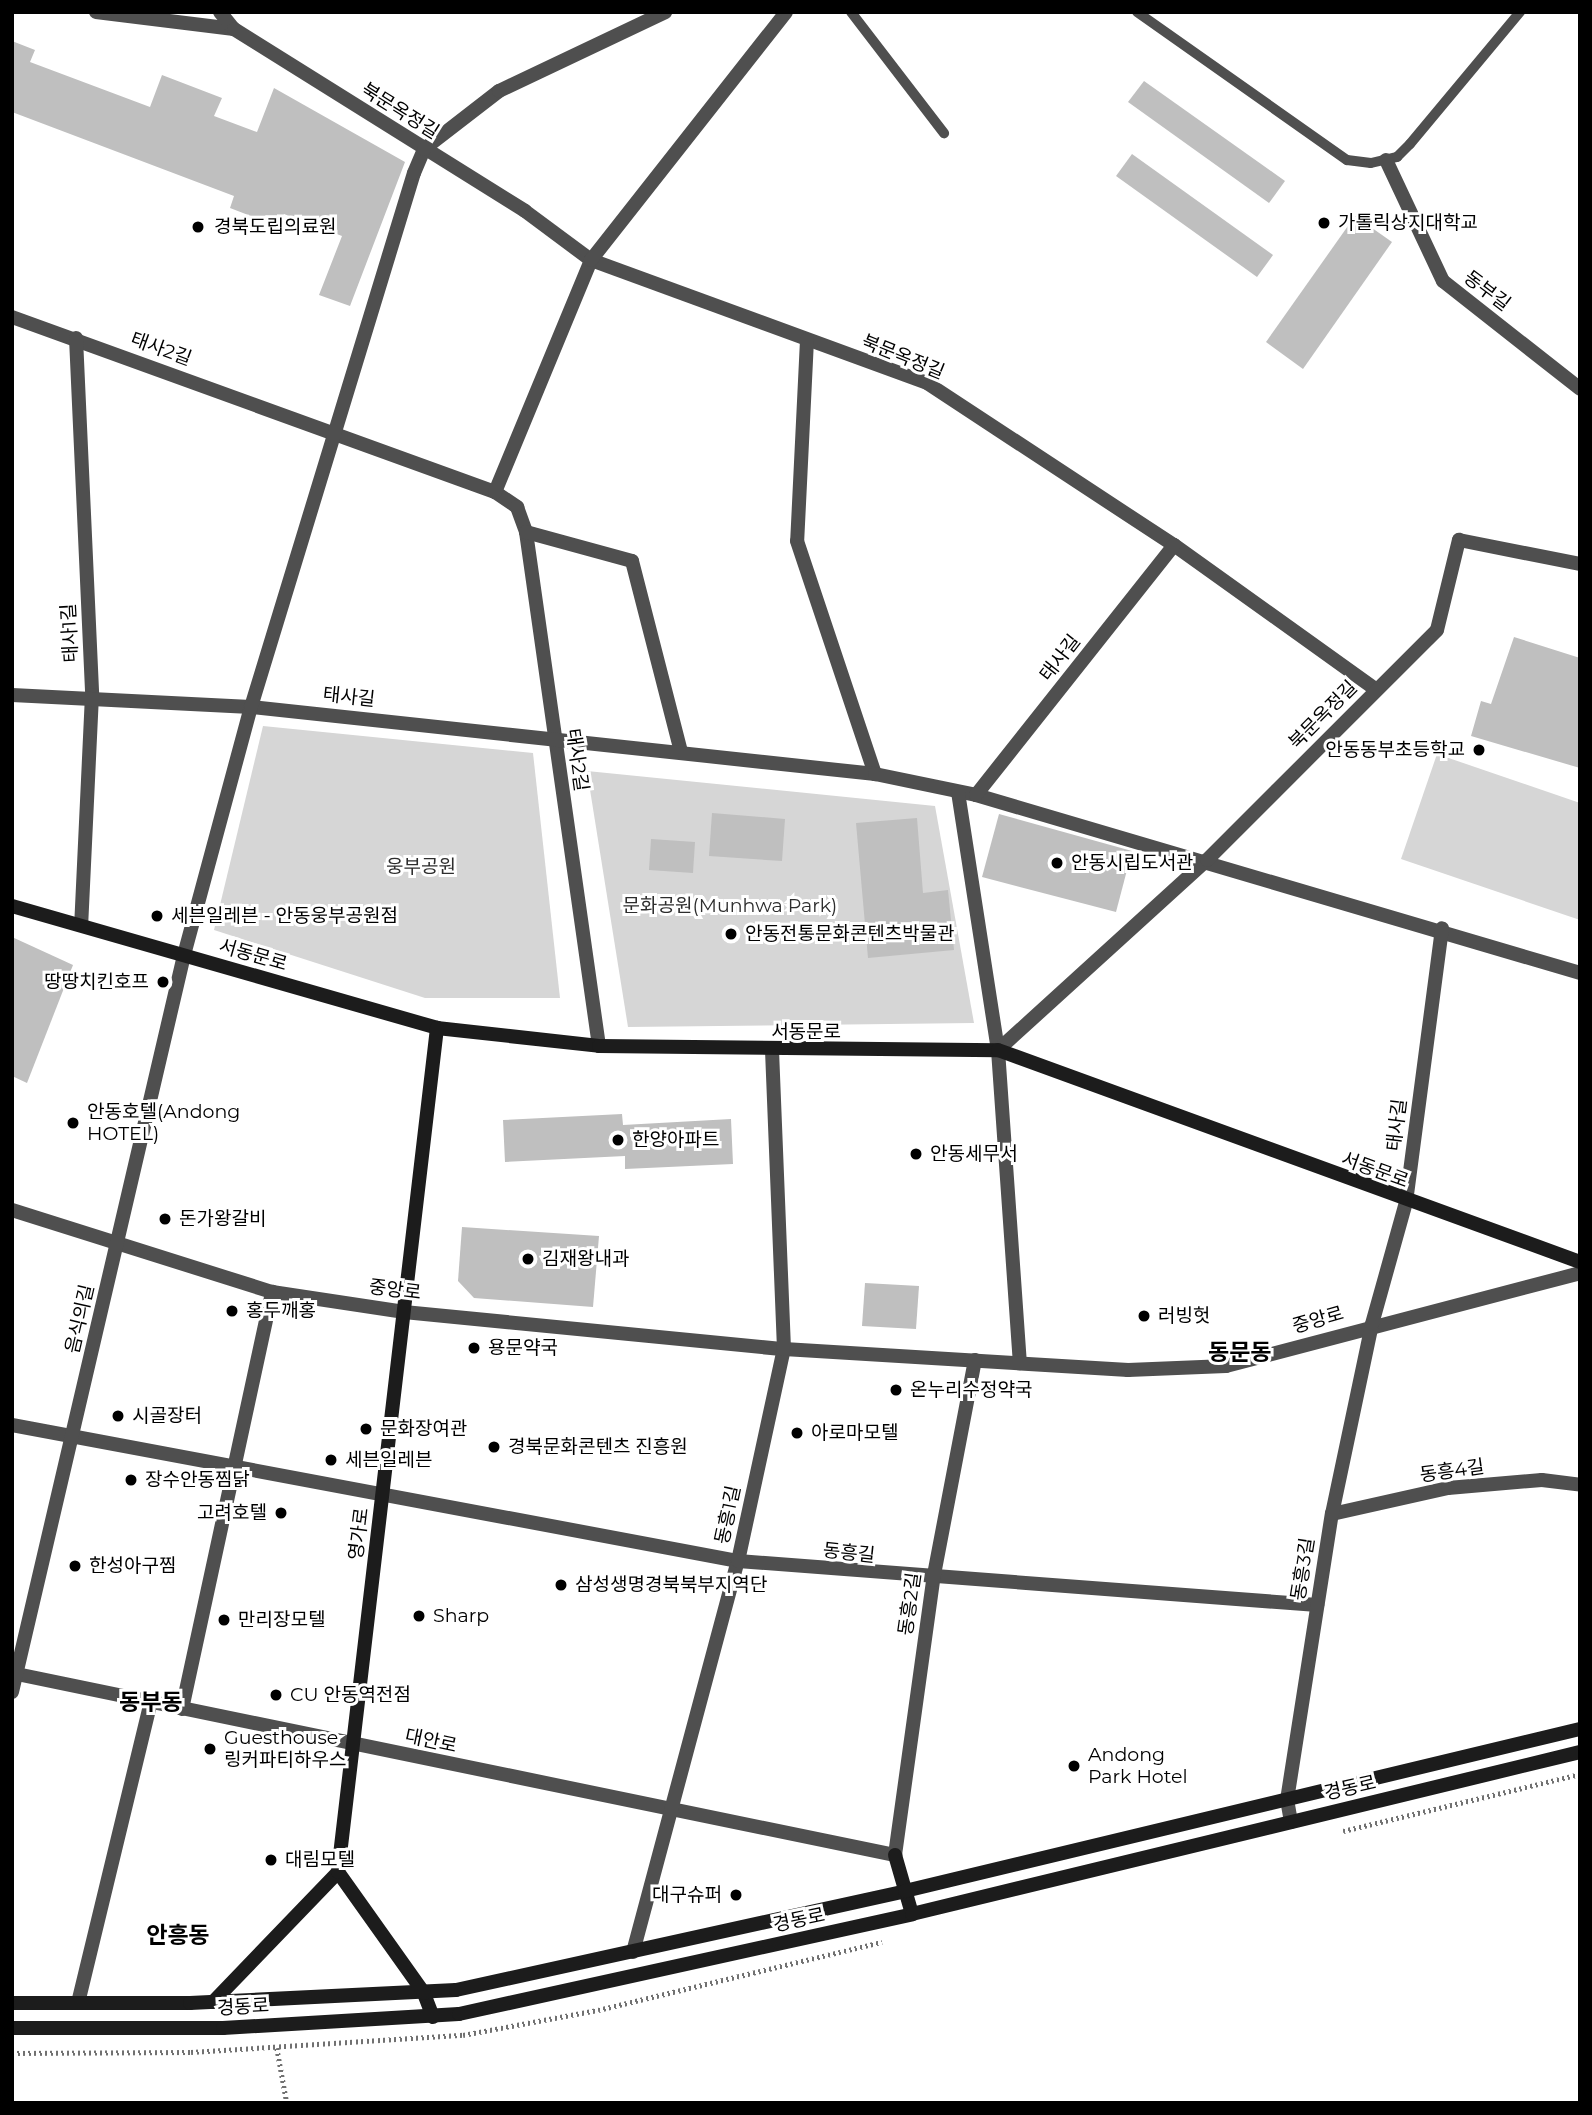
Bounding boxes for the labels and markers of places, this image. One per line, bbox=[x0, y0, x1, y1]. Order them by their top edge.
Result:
place label: 가톨릭상지대학교 bbox=[1338, 212, 1478, 234]
marker: 가톨릭상지대학교 bbox=[1316, 215, 1332, 231]
place label: 경북도립의료원 bbox=[214, 216, 336, 238]
marker: 경북도립의료원 bbox=[188, 217, 208, 237]
place label: 안동동부초등학교 bbox=[1325, 739, 1465, 761]
marker: 안동동부초등학교 bbox=[1471, 742, 1487, 758]
place label: 안동시립도서관 bbox=[1071, 852, 1193, 874]
marker: 안동시립도서관 bbox=[1049, 855, 1065, 871]
place label: 세븐일레븐 - 안동웅부공원점 bbox=[171, 905, 398, 927]
marker: 세븐일레븐 - 안동웅부공원점 bbox=[149, 908, 165, 924]
place label: 안동전통문화콘텐츠박물관 bbox=[745, 923, 955, 945]
marker: 안동전통문화콘텐츠박물관 bbox=[723, 926, 739, 942]
place label: 땅땅치킨호프 bbox=[44, 971, 149, 993]
marker: 땅땅치킨호프 bbox=[155, 974, 171, 990]
place label: 안동호텔(Andong HOTEL) bbox=[87, 1101, 240, 1145]
marker: 안동호텔(Andong HOTEL) bbox=[65, 1115, 81, 1131]
place label: 한양아파트 bbox=[632, 1129, 719, 1151]
marker: 한양아파트 bbox=[610, 1132, 626, 1148]
place label: 안동세무서 bbox=[930, 1143, 1017, 1165]
marker: 안동세무서 bbox=[908, 1146, 924, 1162]
place label: 돈가왕갈비 bbox=[179, 1208, 266, 1230]
marker: 돈가왕갈비 bbox=[157, 1211, 173, 1227]
place label: 김재왕내과 bbox=[542, 1248, 629, 1270]
marker: 김재왕내과 bbox=[520, 1251, 536, 1267]
place label: 홍두깨홍 bbox=[246, 1300, 316, 1322]
marker: 홍두깨홍 bbox=[224, 1303, 240, 1319]
place label: 러빙헛 bbox=[1158, 1305, 1210, 1327]
marker: 러빙헛 bbox=[1136, 1308, 1152, 1324]
place label: 용문약국 bbox=[488, 1337, 558, 1359]
marker: 용문약국 bbox=[466, 1340, 482, 1356]
place label: 온누리수정약국 bbox=[910, 1379, 1032, 1401]
marker: 온누리수정약국 bbox=[888, 1382, 904, 1398]
place label: 시골장터 bbox=[132, 1405, 202, 1427]
marker: 시골장터 bbox=[110, 1408, 126, 1424]
place label: 문화장여관 bbox=[380, 1418, 467, 1440]
marker: 문화장여관 bbox=[358, 1421, 374, 1437]
place label: 아로마모텔 bbox=[811, 1422, 898, 1444]
marker: 아로마모텔 bbox=[789, 1425, 805, 1441]
place label: 경북문화콘텐츠 진흥원 bbox=[508, 1436, 688, 1458]
marker: 경북문화콘텐츠 진흥원 bbox=[486, 1439, 502, 1455]
place label: 세븐일레븐 bbox=[345, 1449, 432, 1471]
marker: 세븐일레븐 bbox=[323, 1452, 339, 1468]
place label: 장수안동찜닭 bbox=[145, 1469, 250, 1491]
marker: 장수안동찜닭 bbox=[123, 1472, 139, 1488]
place label: 고려호텔 bbox=[197, 1502, 267, 1524]
marker: 고려호텔 bbox=[273, 1505, 289, 1521]
place label: 한성아구찜 bbox=[89, 1555, 176, 1577]
marker: 한성아구찜 bbox=[67, 1558, 83, 1574]
place label: 삼성생명경북북부지역단 bbox=[575, 1574, 767, 1596]
marker: 삼성생명경북북부지역단 bbox=[553, 1577, 569, 1593]
place label: Sharp bbox=[433, 1605, 489, 1627]
marker: Sharp bbox=[411, 1608, 427, 1624]
place label: 만리장모텔 bbox=[238, 1609, 325, 1631]
marker: 만리장모텔 bbox=[216, 1612, 232, 1628]
place label: CU 안동역전점 bbox=[290, 1684, 411, 1706]
marker: CU 안동역전점 bbox=[268, 1687, 284, 1703]
place label: Guesthouse 링커파티하우스 bbox=[224, 1727, 346, 1771]
marker: Guesthouse 링커파티하우스 bbox=[202, 1741, 218, 1757]
place label: Andong Park Hotel bbox=[1088, 1744, 1188, 1788]
marker: Andong Park Hotel bbox=[1066, 1758, 1082, 1774]
place label: 대림모텔 bbox=[285, 1849, 355, 1871]
marker: 대림모텔 bbox=[263, 1852, 279, 1868]
place label: 대구슈퍼 bbox=[652, 1884, 722, 1906]
marker: 대구슈퍼 bbox=[728, 1887, 744, 1903]

